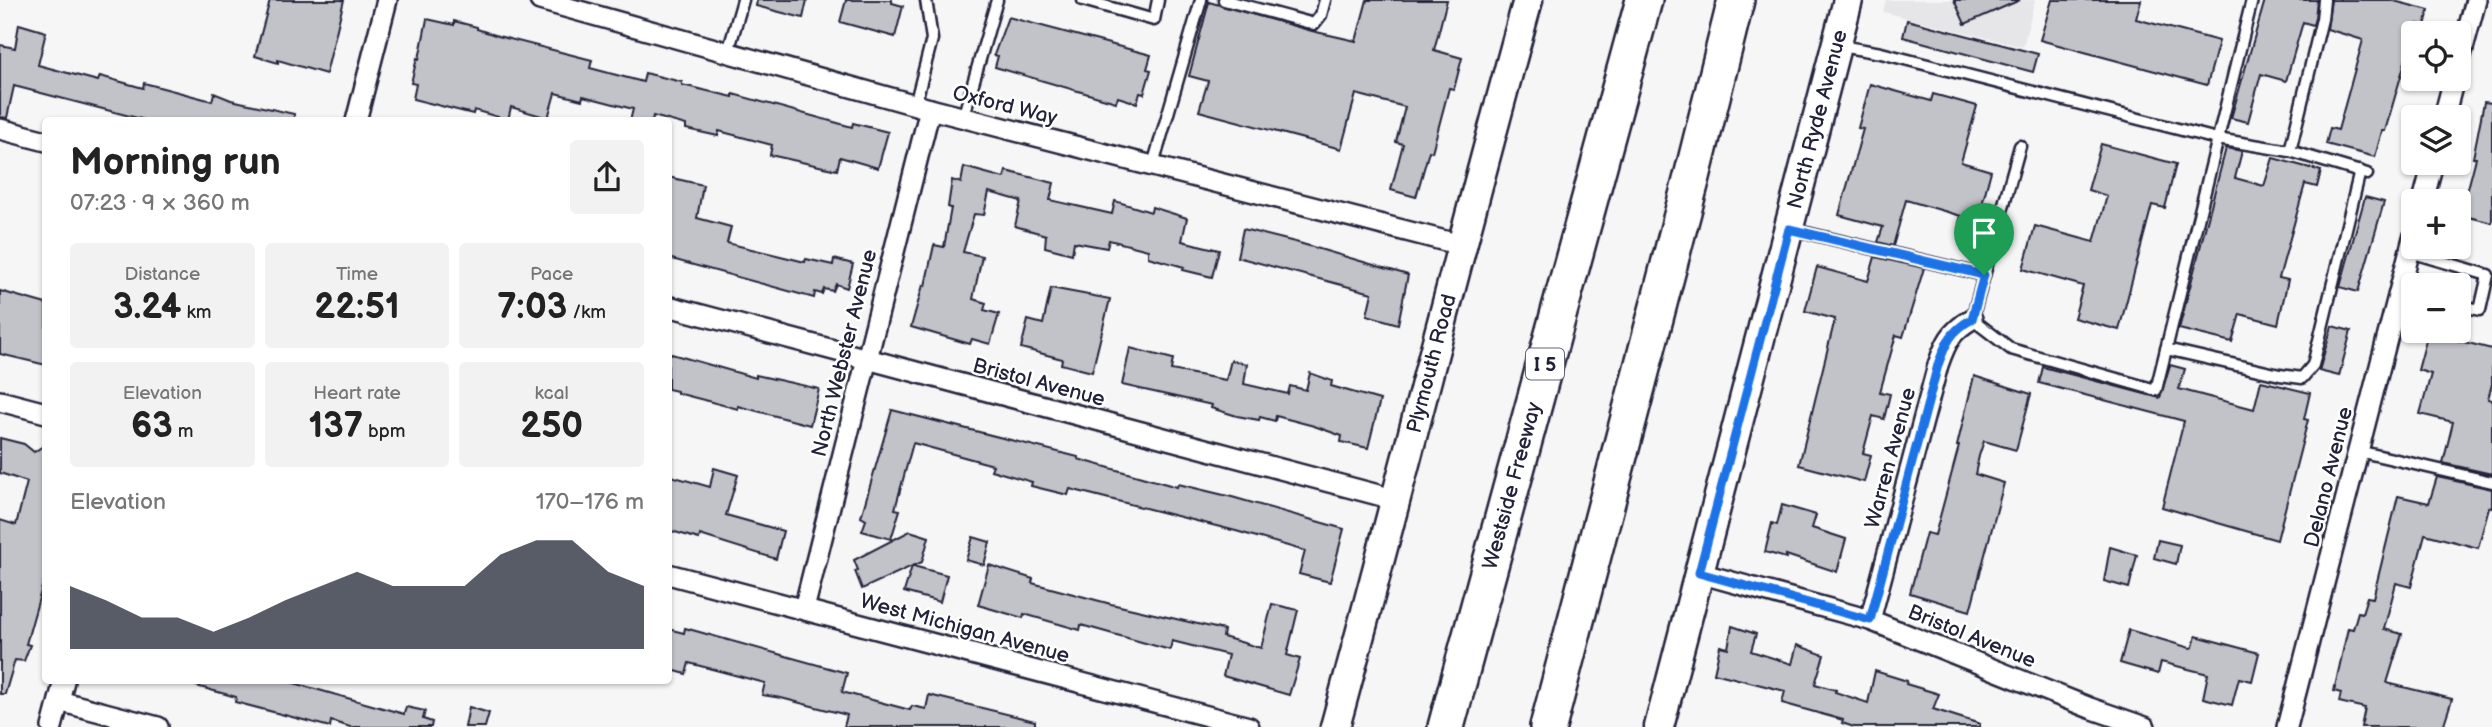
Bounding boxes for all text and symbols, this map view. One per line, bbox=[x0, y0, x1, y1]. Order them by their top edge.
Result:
map controls bbox=[2401, 21, 2471, 343]
button: locate bbox=[2401, 21, 2471, 91]
street label: North Ryde Avenue bbox=[1782, 27, 1853, 212]
street label: Oxford Way bbox=[950, 80, 1060, 131]
button: layers bbox=[2401, 105, 2471, 175]
text: Morning run bbox=[70, 140, 281, 185]
button: share bbox=[570, 140, 644, 214]
text: 07:23 · 9 × 360 m bbox=[70, 189, 250, 217]
button: + bbox=[2401, 189, 2471, 259]
pin bbox=[1954, 203, 2014, 275]
icon: arrive bbox=[1965, 214, 2003, 252]
street label: North Webster Avenue bbox=[807, 247, 882, 460]
text: Distance bbox=[124, 263, 200, 286]
text: Time bbox=[336, 263, 378, 286]
text: Pace bbox=[530, 263, 573, 286]
button: − bbox=[2401, 273, 2471, 343]
text: 3.24 bbox=[113, 286, 181, 329]
text: 22:51 bbox=[314, 286, 400, 329]
text: 7:03 bbox=[497, 286, 567, 329]
street label: Plymouth Road bbox=[1402, 291, 1462, 436]
text: km bbox=[181, 301, 212, 324]
text: /km bbox=[567, 301, 606, 324]
road number: I 5 bbox=[1526, 348, 1564, 380]
street label: Bristol Avenue bbox=[970, 353, 1108, 412]
text: Elevation bbox=[123, 382, 202, 405]
text: Heart rate bbox=[313, 382, 401, 405]
text: kcal bbox=[535, 382, 569, 405]
street label: Warren Avenue bbox=[1860, 385, 1921, 531]
street label: Westside Freeway bbox=[1477, 399, 1547, 572]
street label: Delano Avenue bbox=[2299, 404, 2358, 550]
text: 63 bbox=[131, 405, 173, 448]
text: 137 bbox=[308, 405, 363, 448]
text: 250 bbox=[520, 405, 583, 448]
text: m bbox=[173, 420, 194, 443]
text: bpm bbox=[363, 420, 406, 443]
text: Elevation bbox=[70, 488, 166, 516]
text: 170–176 m bbox=[536, 488, 644, 516]
street label: West Michigan Avenue bbox=[857, 588, 1072, 668]
street label: Bristol Avenue bbox=[1904, 599, 2039, 674]

